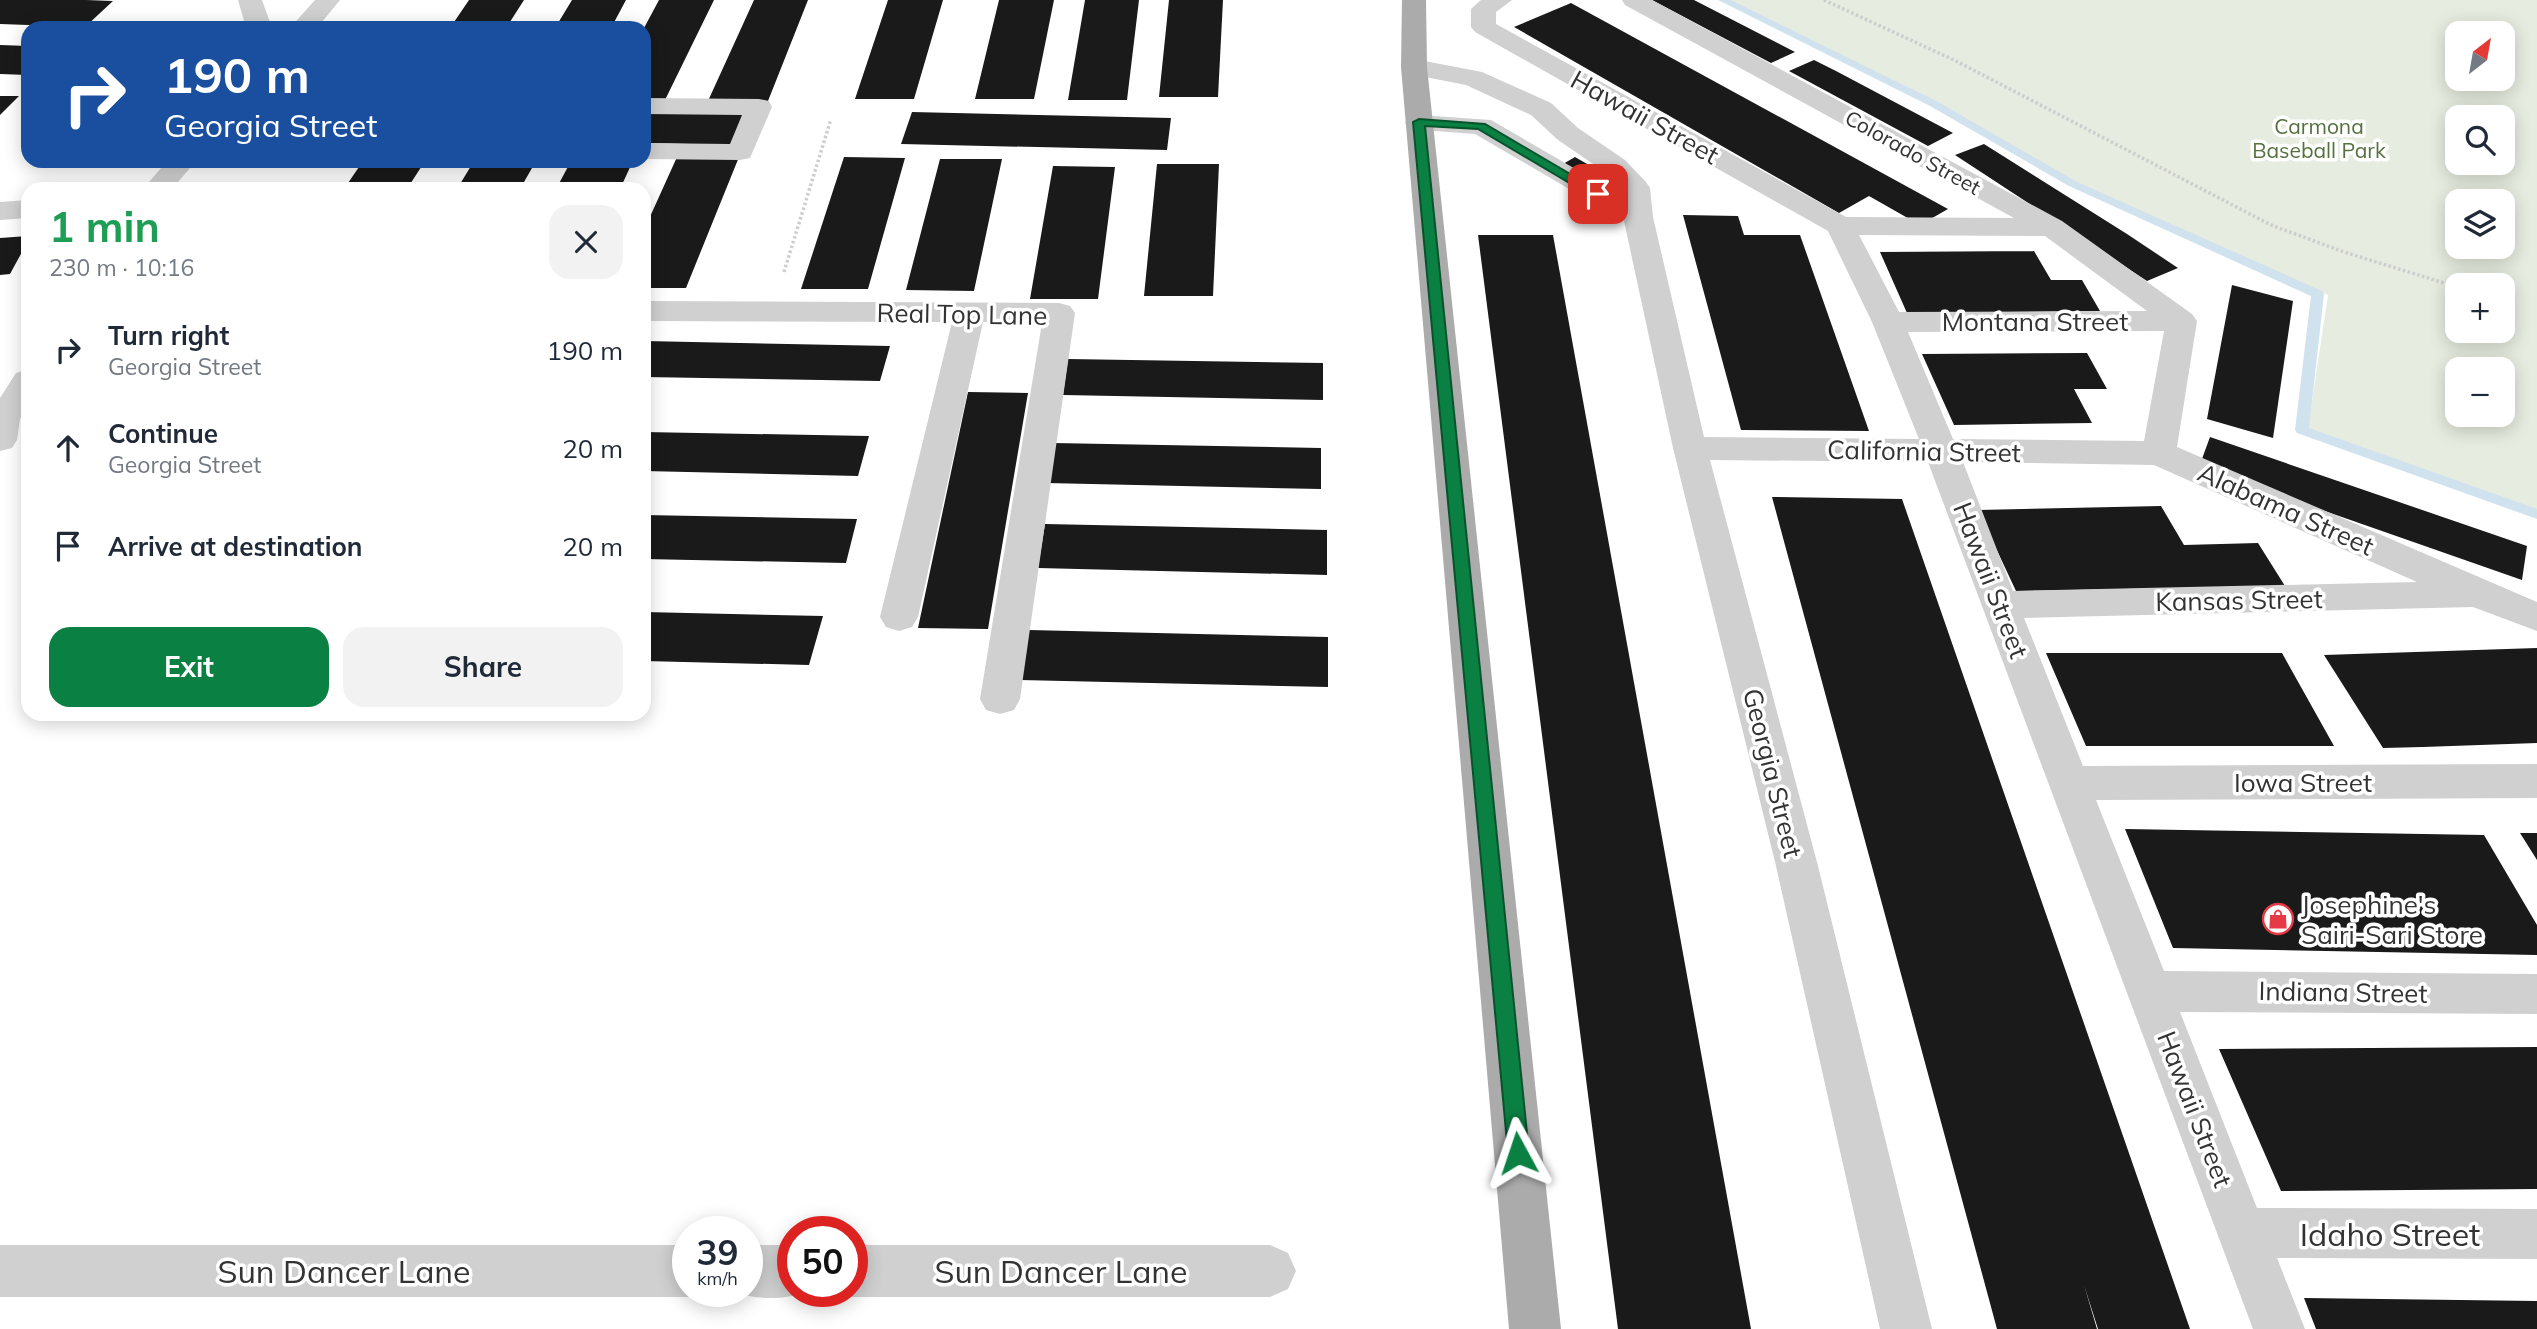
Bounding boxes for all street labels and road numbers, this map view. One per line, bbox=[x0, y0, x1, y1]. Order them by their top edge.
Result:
street label: Hawaii Street bbox=[1565, 63, 1725, 171]
street label: Colorado Street bbox=[1841, 104, 1985, 200]
street label: Real Top Lane bbox=[876, 296, 1048, 332]
street label: Montana Street bbox=[1942, 305, 2128, 338]
street label: California Street bbox=[1827, 433, 2021, 469]
street label: Alabama Street bbox=[2193, 455, 2379, 563]
street label: Hawaii Street bbox=[1946, 497, 2036, 663]
street label: Kansas Street bbox=[2155, 582, 2323, 618]
street label: Georgia Street bbox=[1736, 685, 1810, 861]
street label: Iowa Street bbox=[2234, 766, 2372, 799]
street label: Indiana Street bbox=[2258, 974, 2428, 1010]
street label: Hawaii Street bbox=[2150, 1026, 2240, 1192]
street label: Idaho Street bbox=[2300, 1214, 2480, 1254]
street label: Sun Dancer Lane bbox=[217, 1251, 471, 1291]
street label: Sun Dancer Lane bbox=[934, 1251, 1188, 1291]

